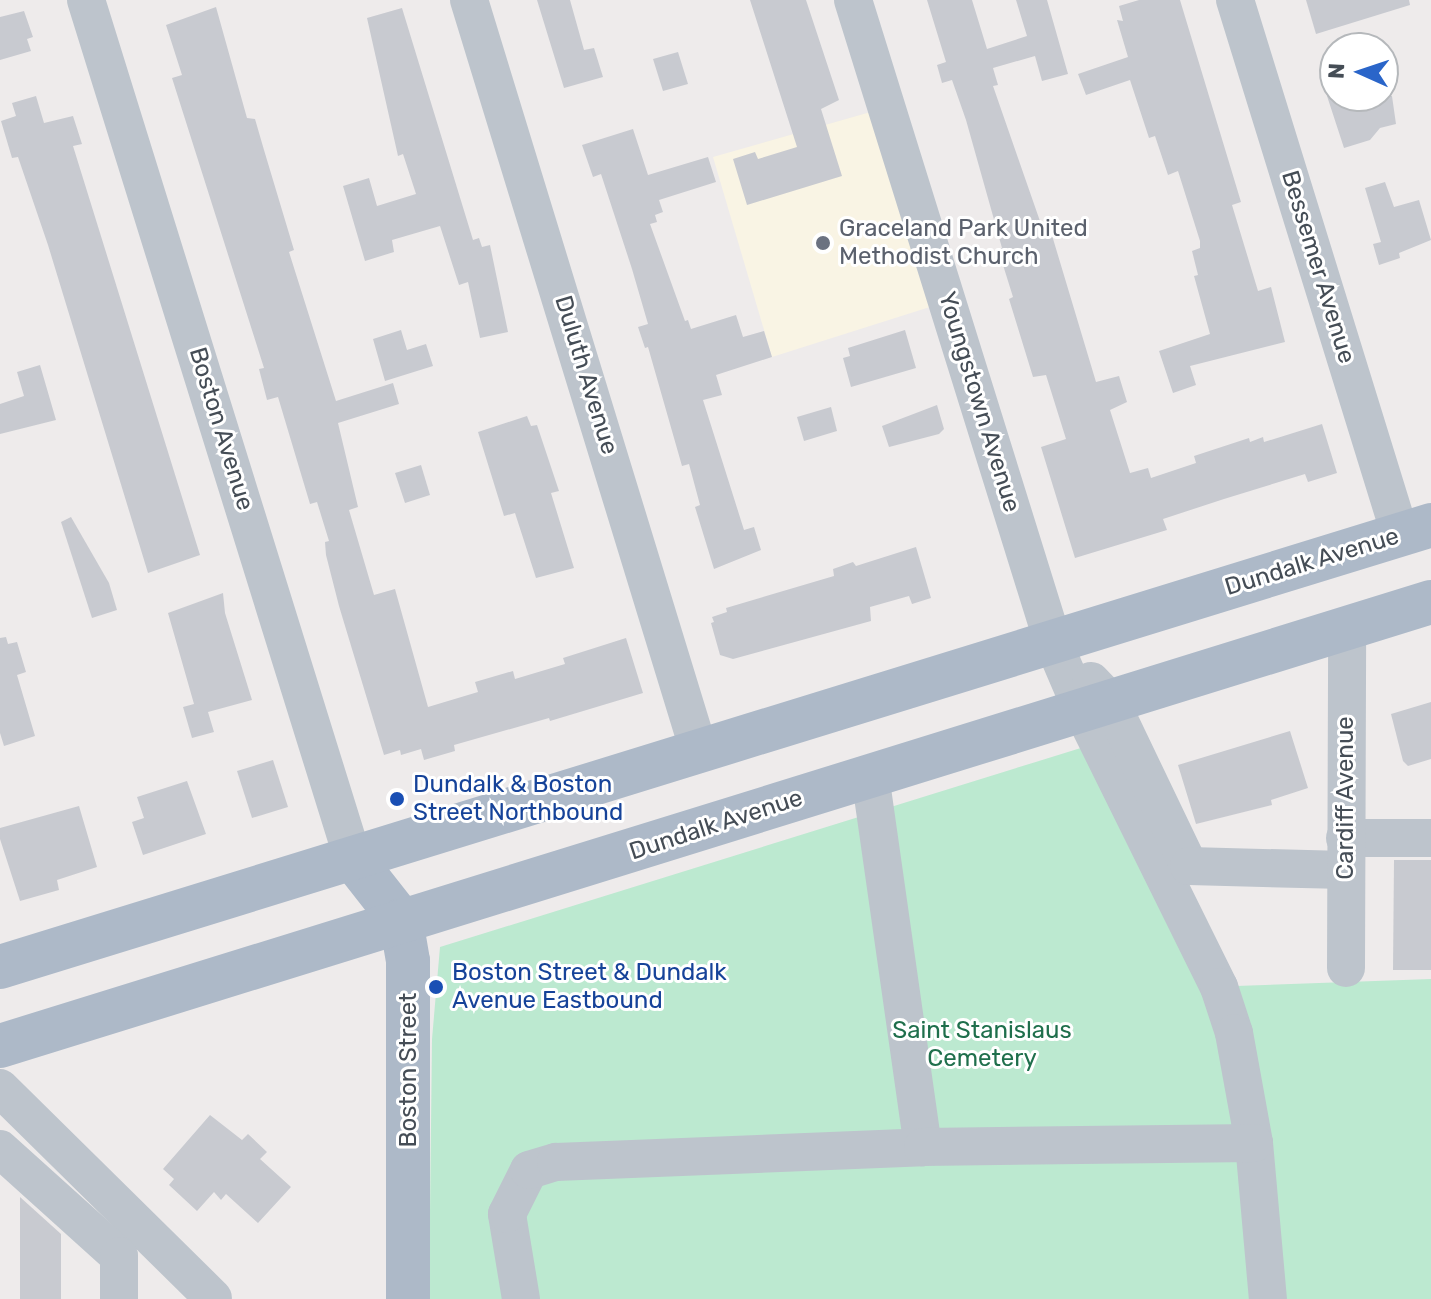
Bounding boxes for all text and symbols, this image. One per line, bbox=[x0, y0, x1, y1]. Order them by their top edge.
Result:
north arrow bbox=[1319, 32, 1399, 112]
text: N bbox=[1323, 62, 1350, 79]
street label: Bessemer Avenue bbox=[1275, 167, 1361, 367]
place label: Graceland Park United Methodist Church bbox=[839, 215, 1088, 271]
marker: Graceland Park United Methodist Church bbox=[814, 234, 832, 252]
street label: Youngstown Avenue bbox=[932, 288, 1026, 516]
street label: Duluth Avenue bbox=[548, 292, 624, 458]
street label: Boston Avenue bbox=[182, 344, 260, 514]
street label: Dundalk Avenue bbox=[1221, 522, 1403, 602]
street label: Cardiff Avenue bbox=[1332, 716, 1360, 880]
place label: Dundalk & Boston Street Northbound bbox=[413, 771, 623, 827]
street label: Dundalk Avenue bbox=[625, 783, 807, 867]
marker: Dundalk & Boston Street Northbound bbox=[388, 790, 406, 808]
place label: Boston Street & Dundalk Avenue Eastbound bbox=[452, 959, 727, 1015]
marker: Boston Street & Dundalk Avenue Eastbound bbox=[427, 978, 445, 996]
street label: Boston Street bbox=[395, 993, 423, 1147]
park label: Saint Stanislaus Cemetery bbox=[892, 1017, 1072, 1073]

